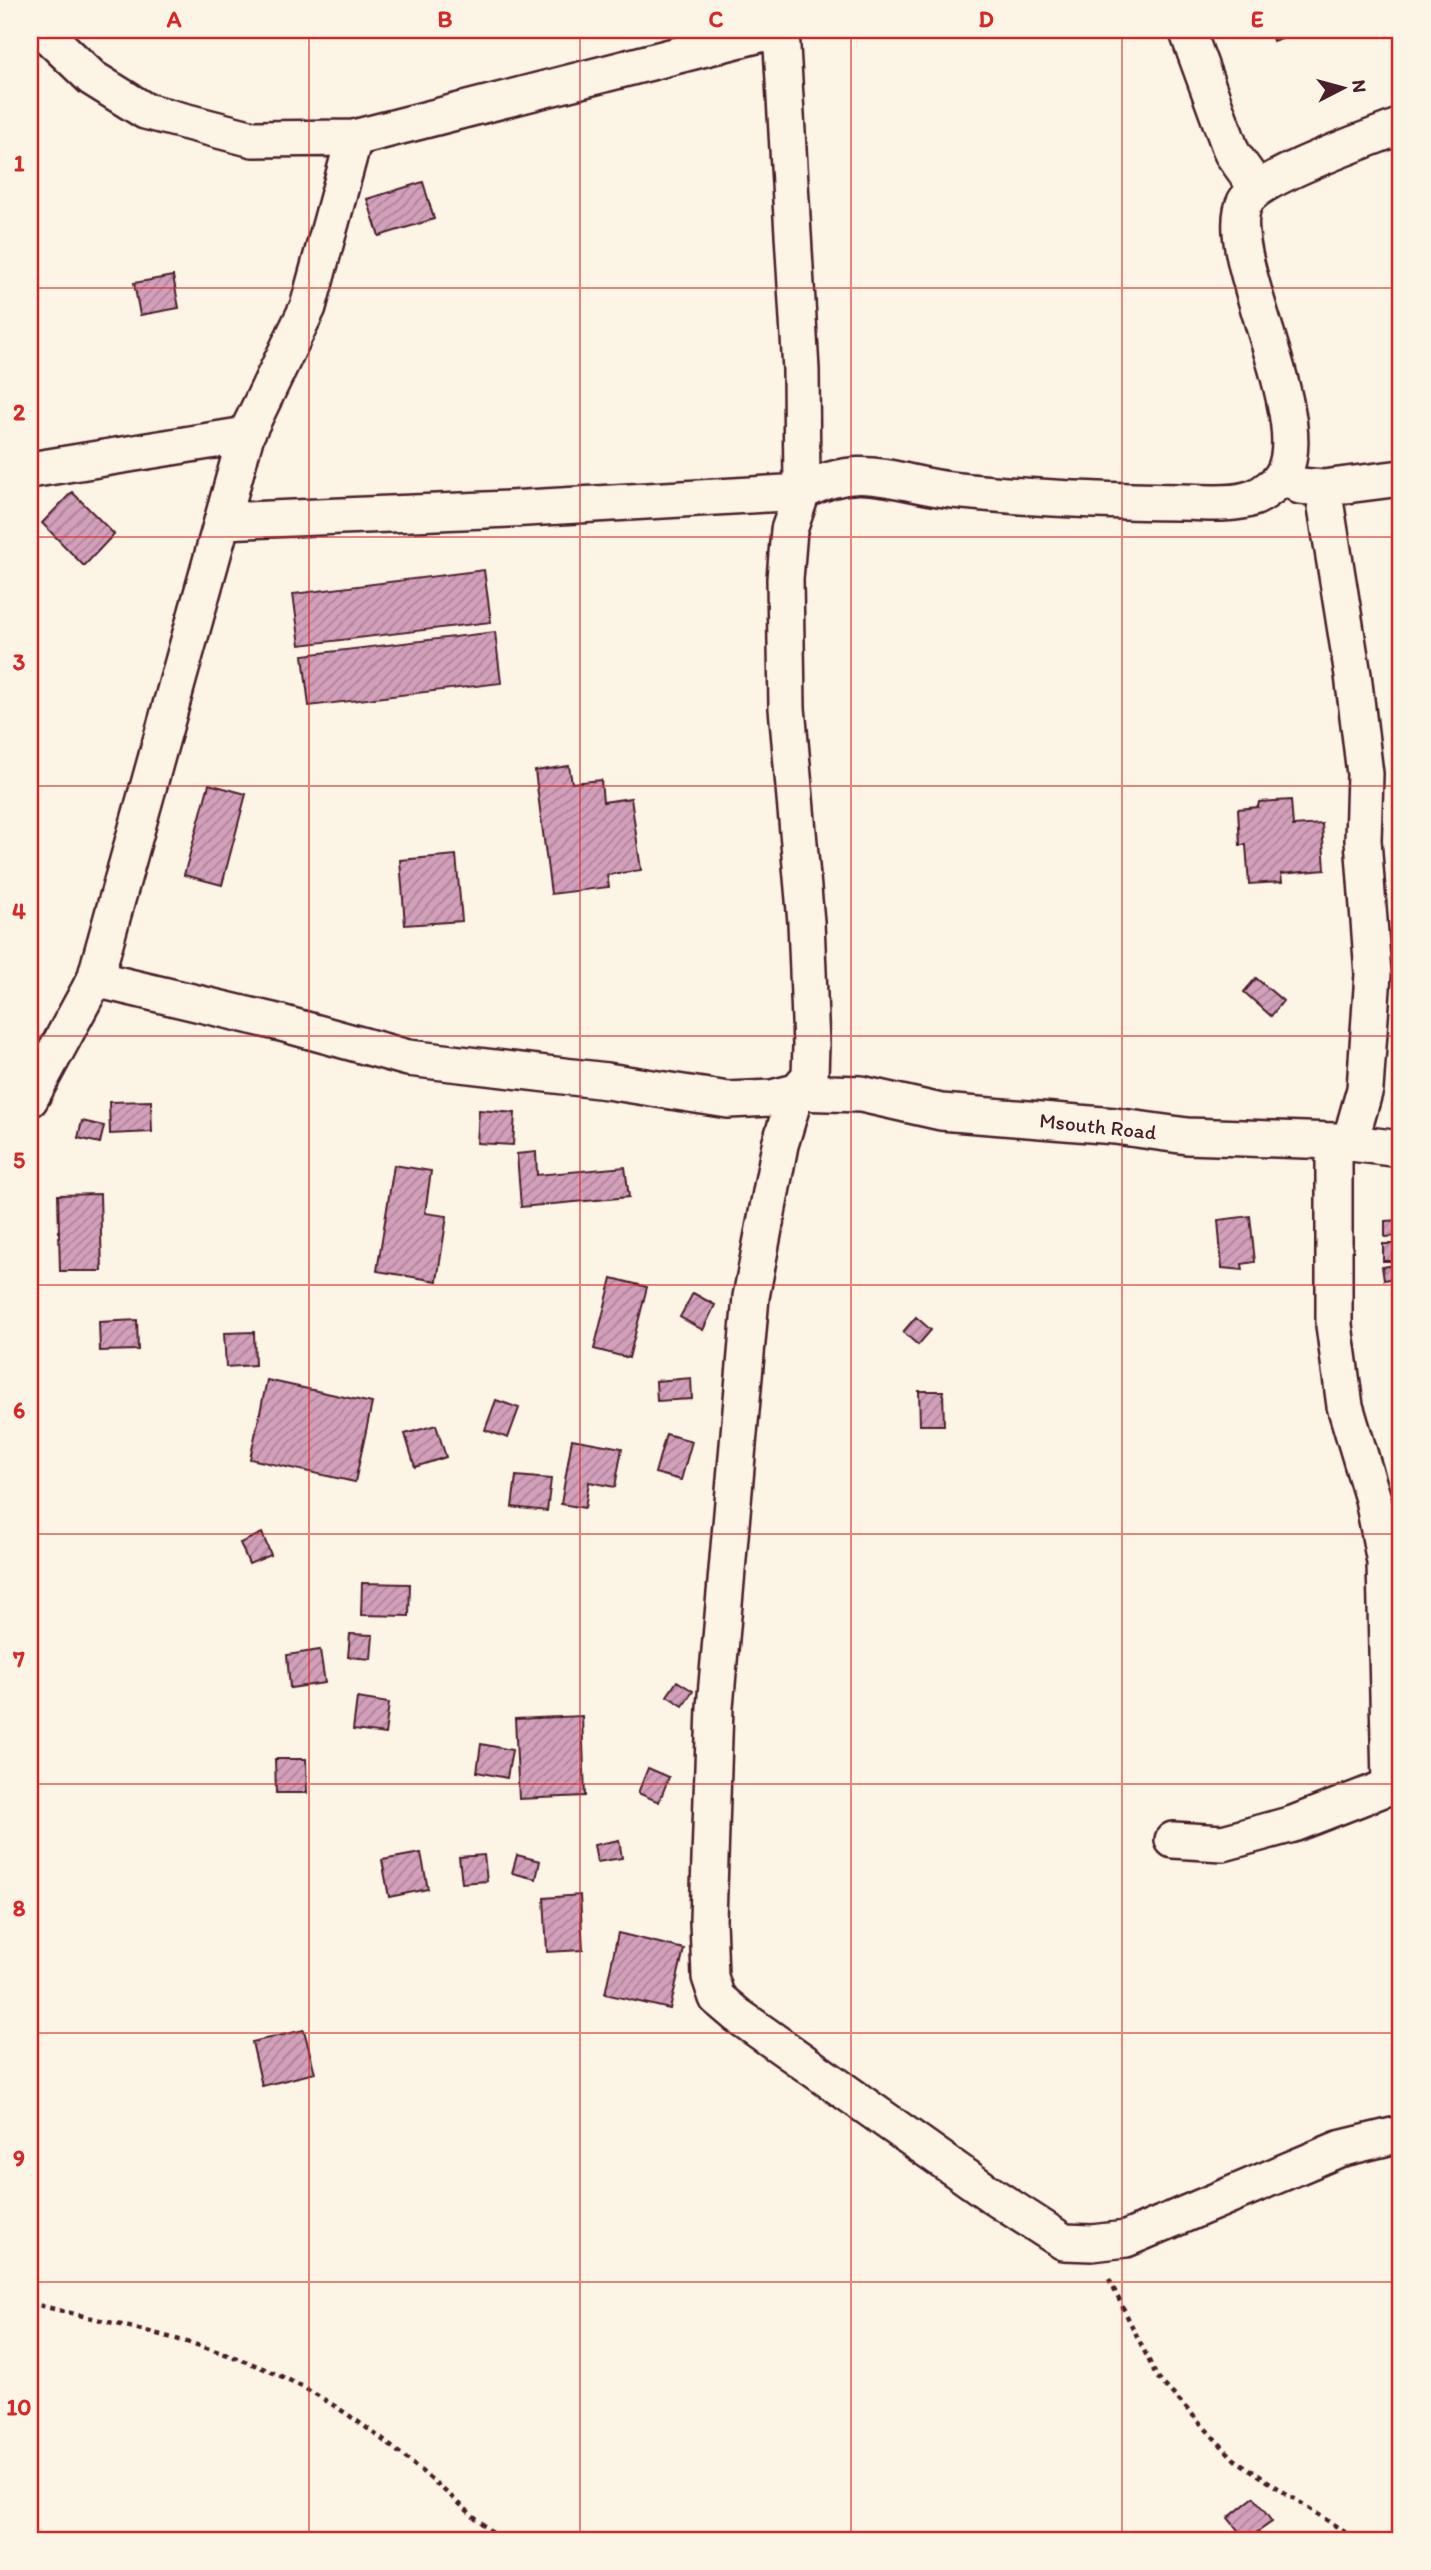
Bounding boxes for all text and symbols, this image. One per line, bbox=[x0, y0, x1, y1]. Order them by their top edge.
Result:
text: A bbox=[166, 5, 182, 33]
text: B bbox=[438, 5, 453, 33]
text: C bbox=[709, 5, 724, 33]
text: D bbox=[978, 5, 994, 33]
text: E bbox=[1251, 5, 1264, 33]
north arrow bbox=[1308, 52, 1378, 122]
text: N bbox=[1347, 79, 1372, 94]
text: 1 bbox=[14, 149, 25, 177]
text: 2 bbox=[13, 398, 26, 426]
text: 3 bbox=[13, 648, 26, 676]
text: 4 bbox=[12, 897, 26, 925]
street label: Msouth Road bbox=[1038, 1107, 1158, 1145]
text: 5 bbox=[13, 1146, 25, 1174]
text: 6 bbox=[13, 1396, 25, 1424]
text: 7 bbox=[12, 1645, 25, 1673]
text: 8 bbox=[13, 1894, 26, 1922]
text: 9 bbox=[13, 2144, 25, 2172]
text: 10 bbox=[7, 2393, 31, 2421]

